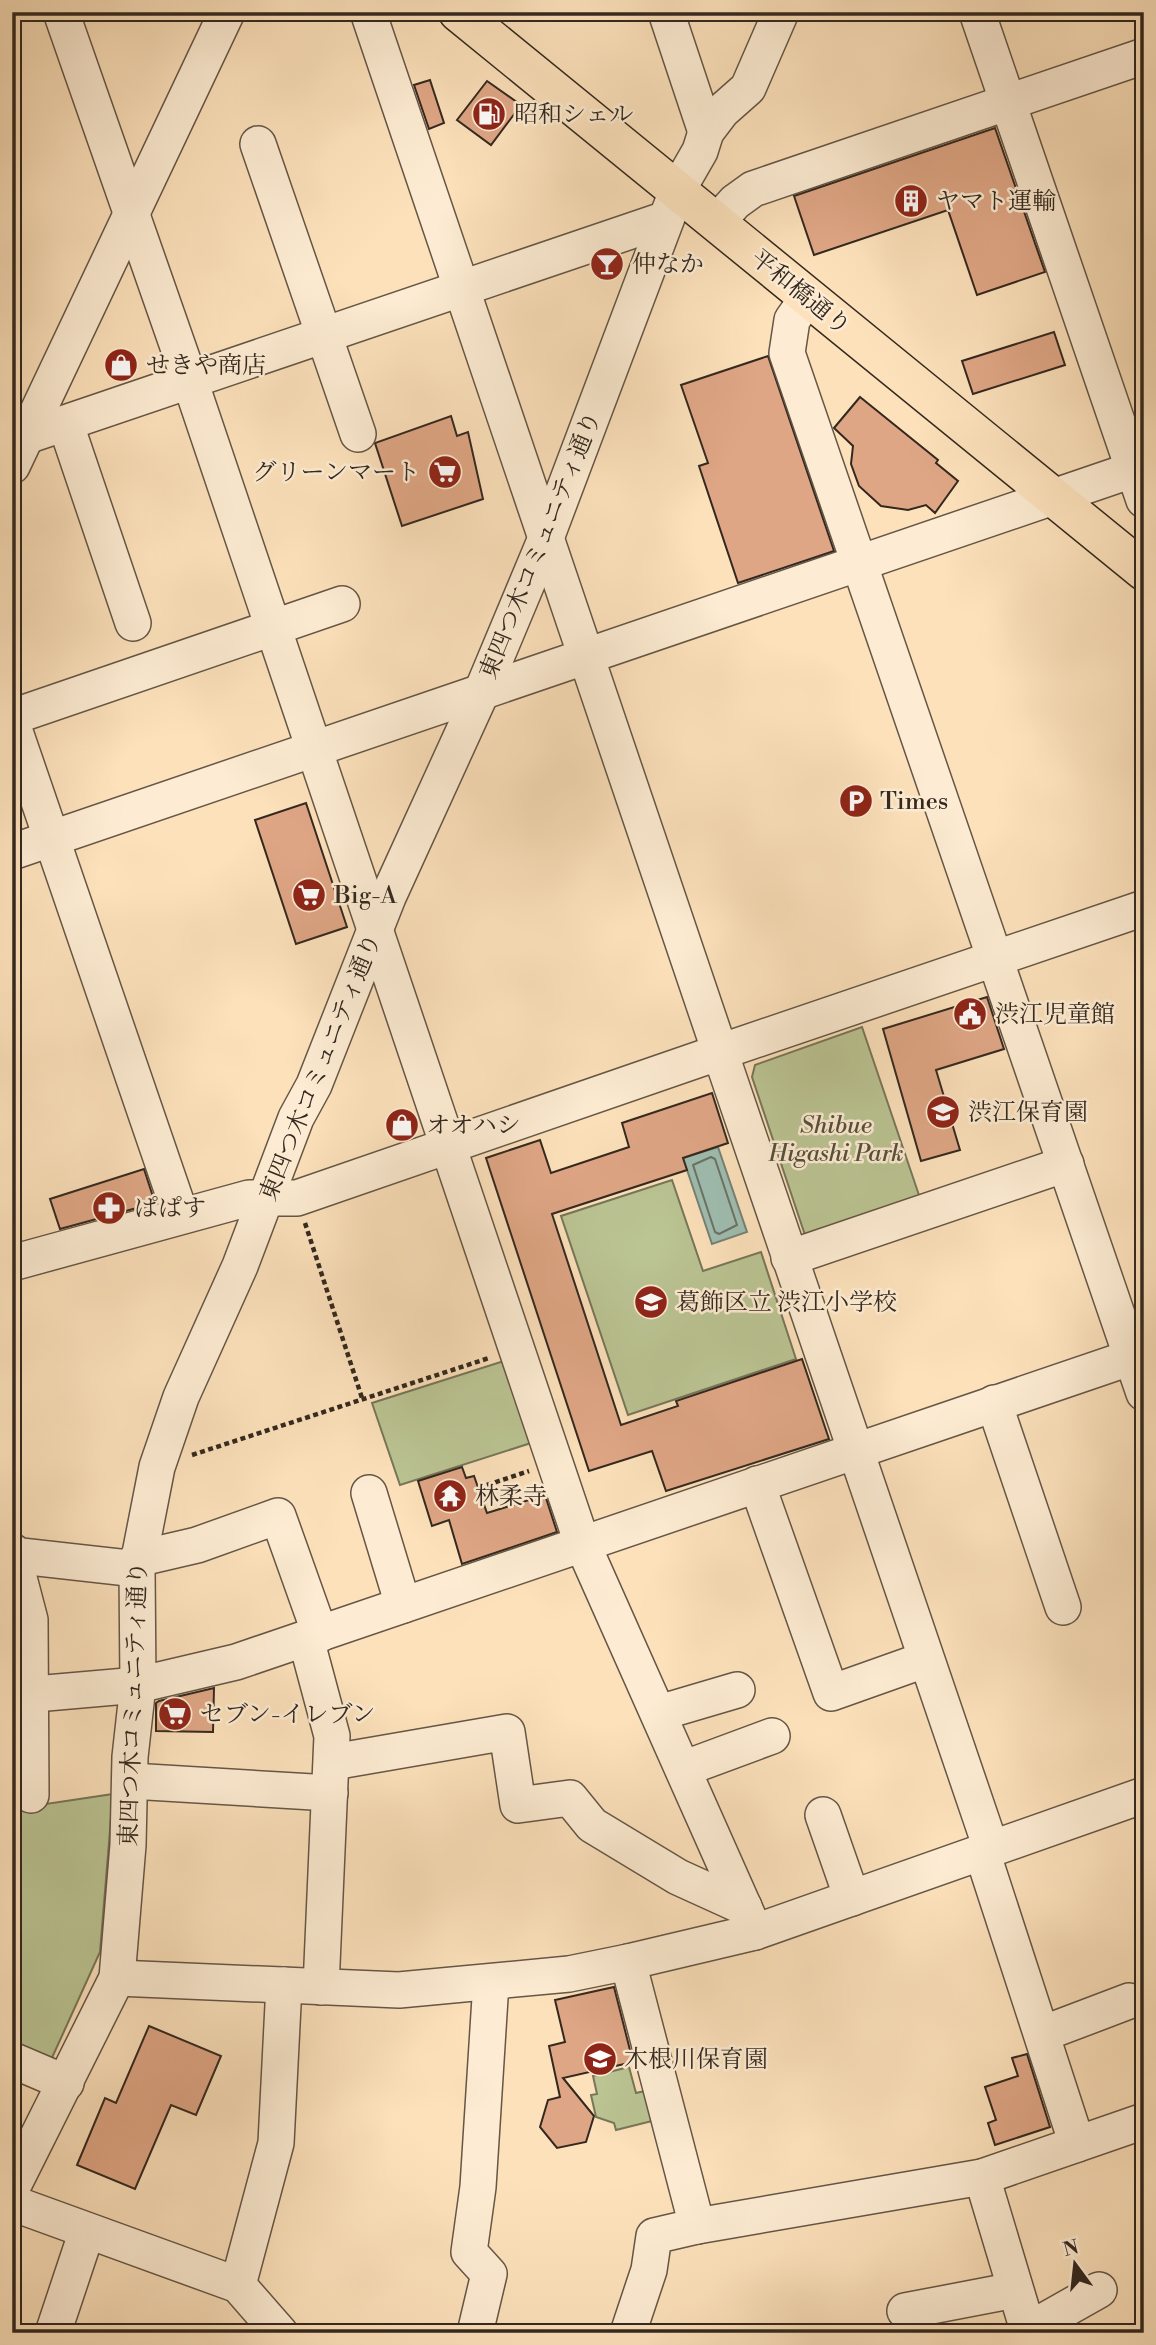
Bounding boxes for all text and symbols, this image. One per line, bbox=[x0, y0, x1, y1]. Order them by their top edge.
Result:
fuel station icon: 昭和シェル bbox=[470, 95, 508, 133]
place label: 昭和シェル bbox=[514, 100, 634, 130]
building icon: ヤマト運輸 bbox=[892, 182, 930, 220]
place label: ヤマト運輸 bbox=[936, 187, 1056, 217]
street label: 平和橋通り bbox=[744, 243, 856, 342]
bar icon: 仲なか bbox=[588, 245, 626, 283]
place label: 仲なか bbox=[632, 250, 704, 280]
shop icon: せきや商店 bbox=[102, 346, 140, 384]
place label: せきや商店 bbox=[146, 351, 266, 381]
street label: 東四つ木コミュニティ通り bbox=[474, 407, 608, 683]
supermarket icon: グリーンマート bbox=[426, 453, 464, 491]
place label: グリーンマート bbox=[252, 458, 420, 488]
parking icon: Times bbox=[837, 782, 875, 820]
place label: Times bbox=[880, 787, 948, 817]
supermarket icon: Big-A bbox=[290, 876, 328, 914]
place label: Big-A bbox=[333, 881, 398, 911]
street label: 東四つ木コミュニティ通り bbox=[254, 929, 388, 1205]
public building icon: 渋江児童館 bbox=[951, 995, 989, 1033]
place label: 渋江児童館 bbox=[995, 1000, 1115, 1030]
school or university icon: 渋江保育園 bbox=[924, 1093, 962, 1131]
place label: 渋江保育園 bbox=[968, 1098, 1088, 1128]
shop icon: オオハシ bbox=[383, 1106, 421, 1144]
place label: オオハシ bbox=[426, 1111, 521, 1141]
park label: Shibue Higashi Park bbox=[767, 1111, 904, 1169]
pharmacy icon: ぱぱす bbox=[90, 1189, 128, 1227]
place label: ぱぱす bbox=[134, 1194, 206, 1224]
school or university icon: 葛飾区立 渋江小学校 bbox=[632, 1283, 670, 1321]
place label: 葛飾区立 渋江小学校 bbox=[676, 1288, 897, 1318]
temple icon: 林柔寺 bbox=[431, 1477, 469, 1515]
place label: 林柔寺 bbox=[475, 1482, 547, 1512]
street label: 東四つ木コミュニティ通り bbox=[114, 1561, 154, 1847]
supermarket icon: セブン-イレブン bbox=[156, 1695, 194, 1733]
place label: セブン-イレブン bbox=[200, 1700, 376, 1730]
school or university icon: 木根川保育園 bbox=[581, 2040, 619, 2078]
place label: 木根川保育園 bbox=[624, 2045, 768, 2075]
north arrow bbox=[1040, 2230, 1110, 2300]
text: N bbox=[1060, 2235, 1081, 2262]

